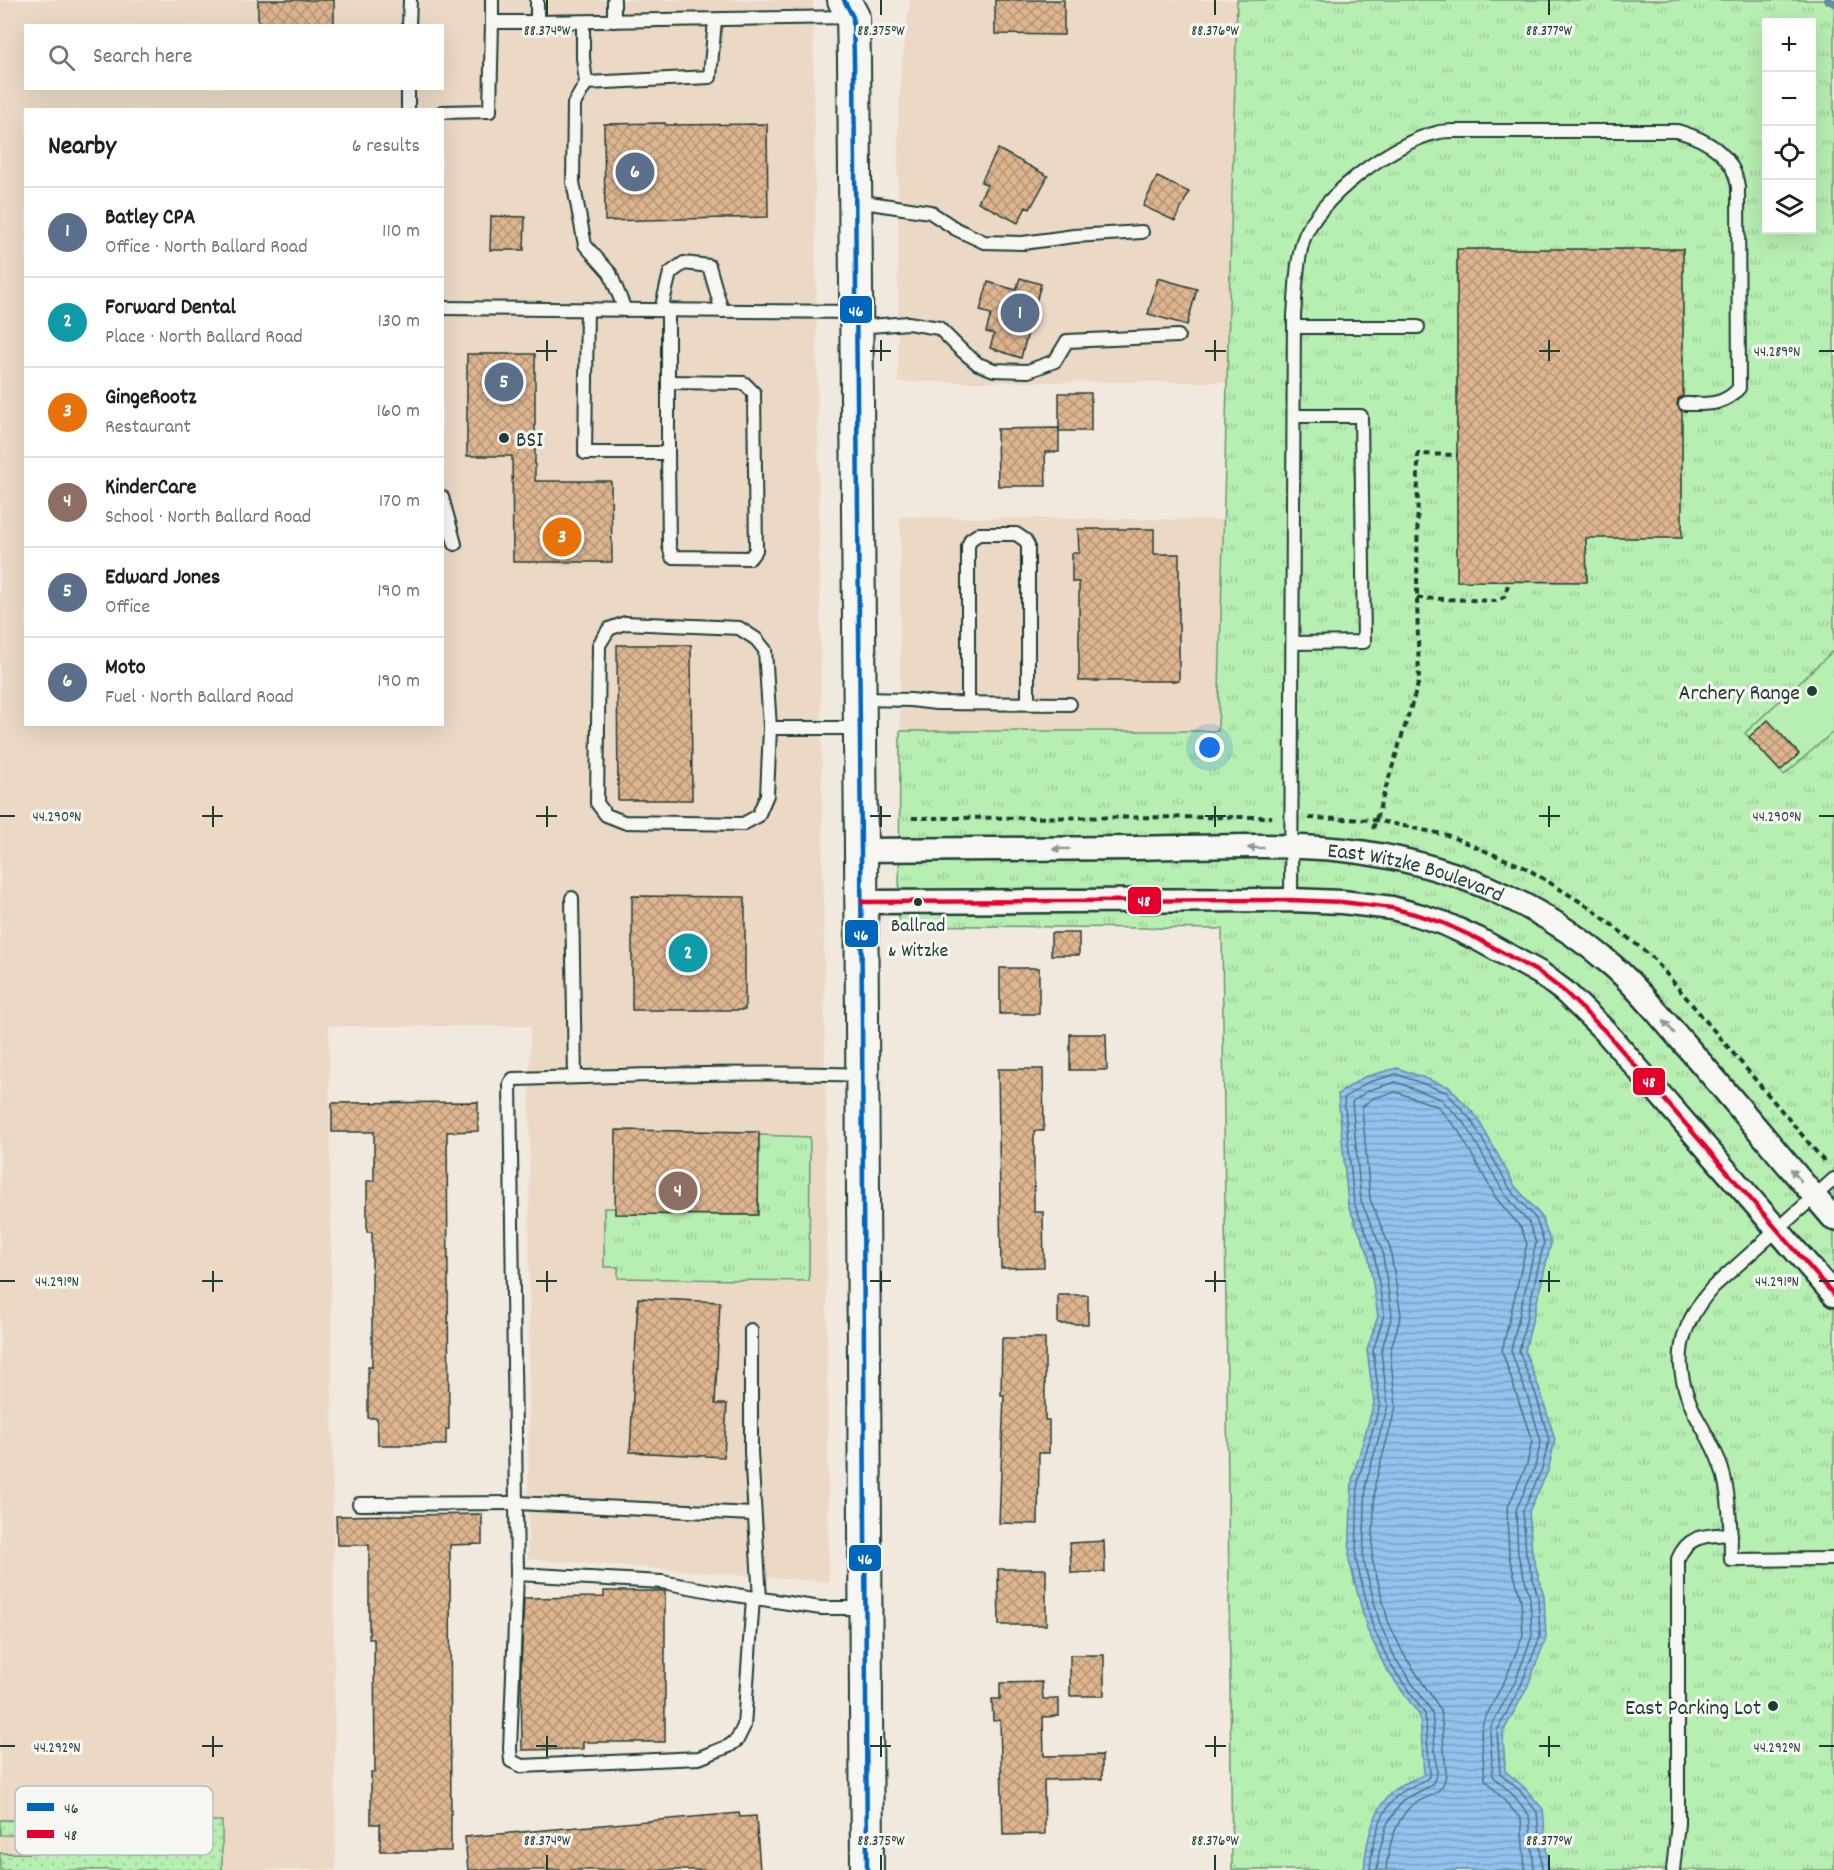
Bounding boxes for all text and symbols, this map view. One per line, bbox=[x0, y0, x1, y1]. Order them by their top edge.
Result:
map controls bbox=[1762, 18, 1816, 234]
button: + bbox=[1762, 18, 1816, 72]
text: 88.374°W bbox=[524, 21, 571, 43]
text: 88.375°W bbox=[857, 21, 905, 43]
text: 88.376°W bbox=[1191, 21, 1239, 43]
text: 88.377°W bbox=[1526, 21, 1572, 43]
search box bbox=[24, 24, 444, 90]
icon: search bbox=[45, 41, 78, 74]
text: Search here bbox=[93, 42, 192, 73]
button: − bbox=[1762, 72, 1816, 126]
button: locate bbox=[1762, 126, 1816, 180]
text: Nearby bbox=[48, 129, 116, 166]
text: 6 results bbox=[352, 133, 420, 161]
pin: 6 bbox=[616, 150, 654, 195]
button: layers bbox=[1762, 180, 1816, 234]
text: Batley CPA bbox=[105, 203, 196, 234]
text: 1 bbox=[65, 218, 70, 246]
text: 110 m bbox=[382, 218, 420, 246]
text: Office · North Ballard Road bbox=[105, 234, 308, 262]
pin: 1 bbox=[1000, 290, 1040, 336]
text: Forward Dental bbox=[105, 293, 236, 324]
line badge: 46 bbox=[839, 295, 873, 324]
text: 46 bbox=[849, 301, 863, 324]
text: 2 bbox=[63, 308, 72, 336]
text: 130 m bbox=[378, 308, 420, 336]
text: Place · North Ballard Road bbox=[105, 324, 303, 352]
text: 44.289°N bbox=[1754, 342, 1800, 364]
pin: 5 bbox=[484, 360, 524, 404]
text: GingeRootz bbox=[105, 383, 196, 414]
text: 3 bbox=[63, 398, 72, 426]
text: 160 m bbox=[377, 398, 420, 426]
text: Restaurant bbox=[105, 414, 191, 442]
place label: BSI bbox=[516, 426, 543, 457]
marker: BSI bbox=[497, 431, 511, 445]
text: KinderCare bbox=[105, 473, 197, 504]
text: 4 bbox=[63, 488, 72, 516]
text: 170 m bbox=[379, 488, 420, 516]
text: School · North Ballard Road bbox=[105, 504, 311, 532]
pin: 3 bbox=[542, 514, 582, 560]
text: Edward Jones bbox=[105, 563, 220, 594]
text: 5 bbox=[63, 578, 72, 606]
text: 190 m bbox=[377, 578, 420, 606]
text: Office bbox=[105, 594, 150, 622]
text: Moto bbox=[105, 653, 146, 684]
text: 6 bbox=[63, 668, 72, 696]
text: 190 m bbox=[377, 668, 420, 696]
place label: Archery Range bbox=[1679, 679, 1800, 710]
text: Fuel · North Ballard Road bbox=[105, 684, 294, 712]
marker: Archery Range bbox=[1805, 684, 1819, 698]
your location bbox=[1195, 733, 1224, 762]
text: 44.290°N bbox=[33, 807, 81, 829]
text: 44.290°N bbox=[1753, 807, 1801, 829]
street label: East Witzke Boulevard bbox=[1326, 837, 1508, 912]
one-way arrow bbox=[1247, 843, 1266, 853]
one-way arrow bbox=[1052, 844, 1071, 853]
line badge: 48 bbox=[1127, 886, 1162, 915]
text: 48 bbox=[1137, 891, 1151, 914]
marker: Ballrad & Witzke bbox=[912, 896, 924, 908]
place label: Ballrad & Witzke bbox=[888, 913, 948, 966]
line badge: 46 bbox=[844, 919, 879, 948]
text: 46 bbox=[854, 925, 868, 948]
pin: 2 bbox=[668, 930, 708, 976]
one-way arrow bbox=[1663, 1020, 1676, 1035]
line badge: 48 bbox=[1632, 1067, 1666, 1096]
text: 48 bbox=[1642, 1072, 1656, 1095]
pin: 4 bbox=[658, 1168, 698, 1214]
one-way arrow bbox=[1790, 1168, 1803, 1183]
text: 44.291°N bbox=[35, 1272, 79, 1294]
text: 44.291°N bbox=[1755, 1272, 1799, 1294]
line badge: 46 bbox=[848, 1544, 882, 1572]
text: 46 bbox=[858, 1549, 872, 1572]
place label: East Parking Lot bbox=[1625, 1694, 1761, 1725]
marker: East Parking Lot bbox=[1766, 1699, 1780, 1713]
text: 44.292°N bbox=[33, 1738, 81, 1760]
text: 44.292°N bbox=[1753, 1738, 1801, 1760]
legend bbox=[15, 1786, 213, 1855]
text: 46 bbox=[64, 1798, 79, 1821]
text: 48 bbox=[64, 1825, 77, 1848]
text: 88.374°W bbox=[524, 1831, 571, 1853]
text: 88.375°W bbox=[857, 1831, 905, 1853]
text: 88.376°W bbox=[1191, 1831, 1239, 1853]
text: 88.377°W bbox=[1526, 1831, 1572, 1853]

